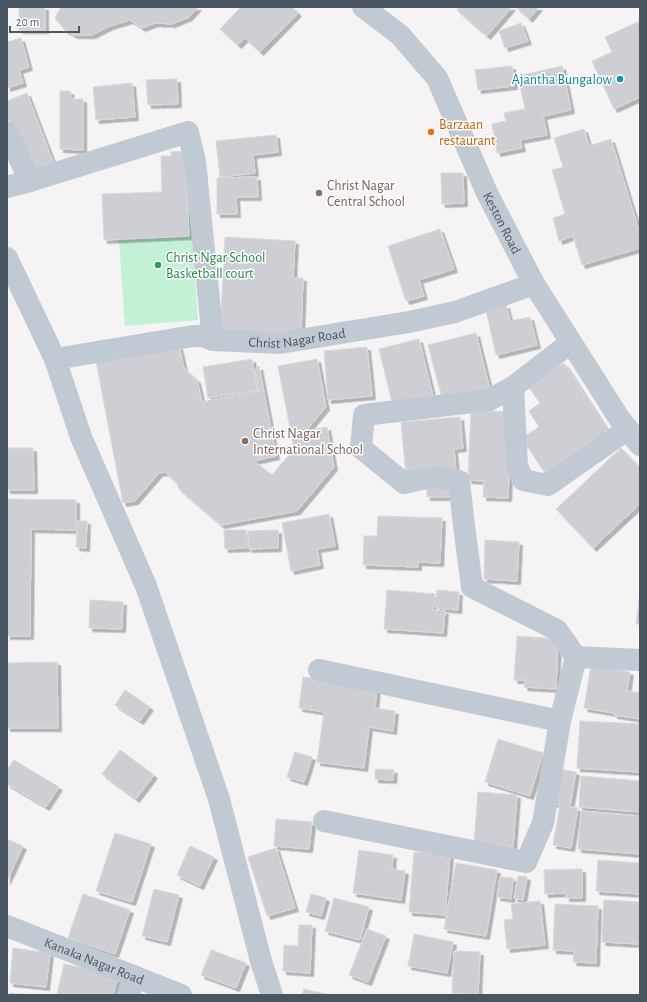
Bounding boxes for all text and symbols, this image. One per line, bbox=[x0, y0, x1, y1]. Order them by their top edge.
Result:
scale bar bbox=[10, 8, 79, 34]
text: 20 m bbox=[16, 16, 39, 28]
place label: Ajantha Bungalow bbox=[512, 73, 613, 87]
marker: Ajantha Bungalow bbox=[615, 74, 625, 84]
place label: Barzaan restaurant bbox=[439, 118, 496, 148]
marker: Barzaan restaurant bbox=[426, 127, 436, 137]
place label: Christ Nagar Central School bbox=[327, 179, 405, 209]
marker: Christ Nagar Central School bbox=[314, 188, 324, 198]
street label: Keston Road bbox=[480, 190, 523, 256]
place label: Christ Ngar School Basketball court bbox=[166, 251, 266, 281]
marker: Christ Ngar School Basketball court bbox=[153, 260, 163, 270]
street label: Christ Nagar Road bbox=[248, 326, 347, 351]
place label: Christ Nagar International School bbox=[253, 427, 363, 457]
marker: Christ Nagar International School bbox=[240, 436, 250, 446]
street label: Kanaka Nagar Road bbox=[42, 936, 146, 988]

